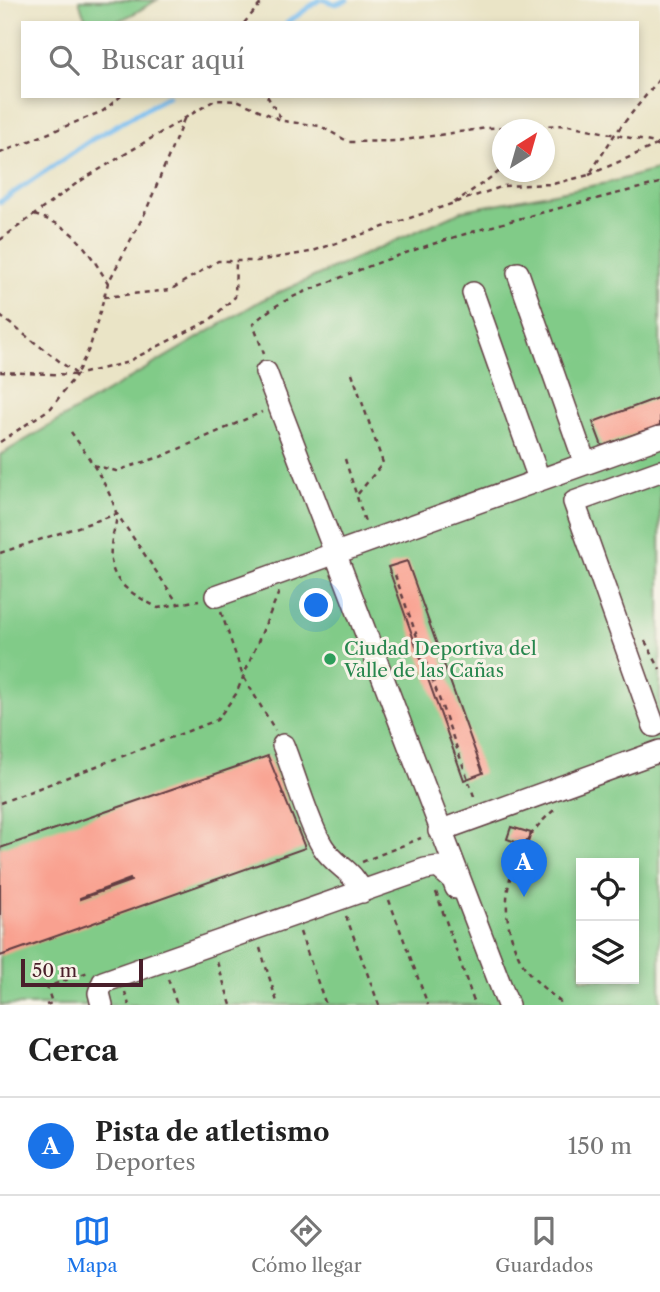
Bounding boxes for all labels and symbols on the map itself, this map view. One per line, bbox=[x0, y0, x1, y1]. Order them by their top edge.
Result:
north arrow bbox=[492, 119, 555, 182]
your location bbox=[299, 588, 333, 622]
place label: Ciudad Deportiva del Valle de las Cañas bbox=[343, 637, 537, 682]
marker: Ciudad Deportiva del Valle de las Cañas bbox=[322, 651, 338, 667]
pin: A bbox=[501, 839, 547, 897]
scale bar bbox=[21, 956, 144, 988]

